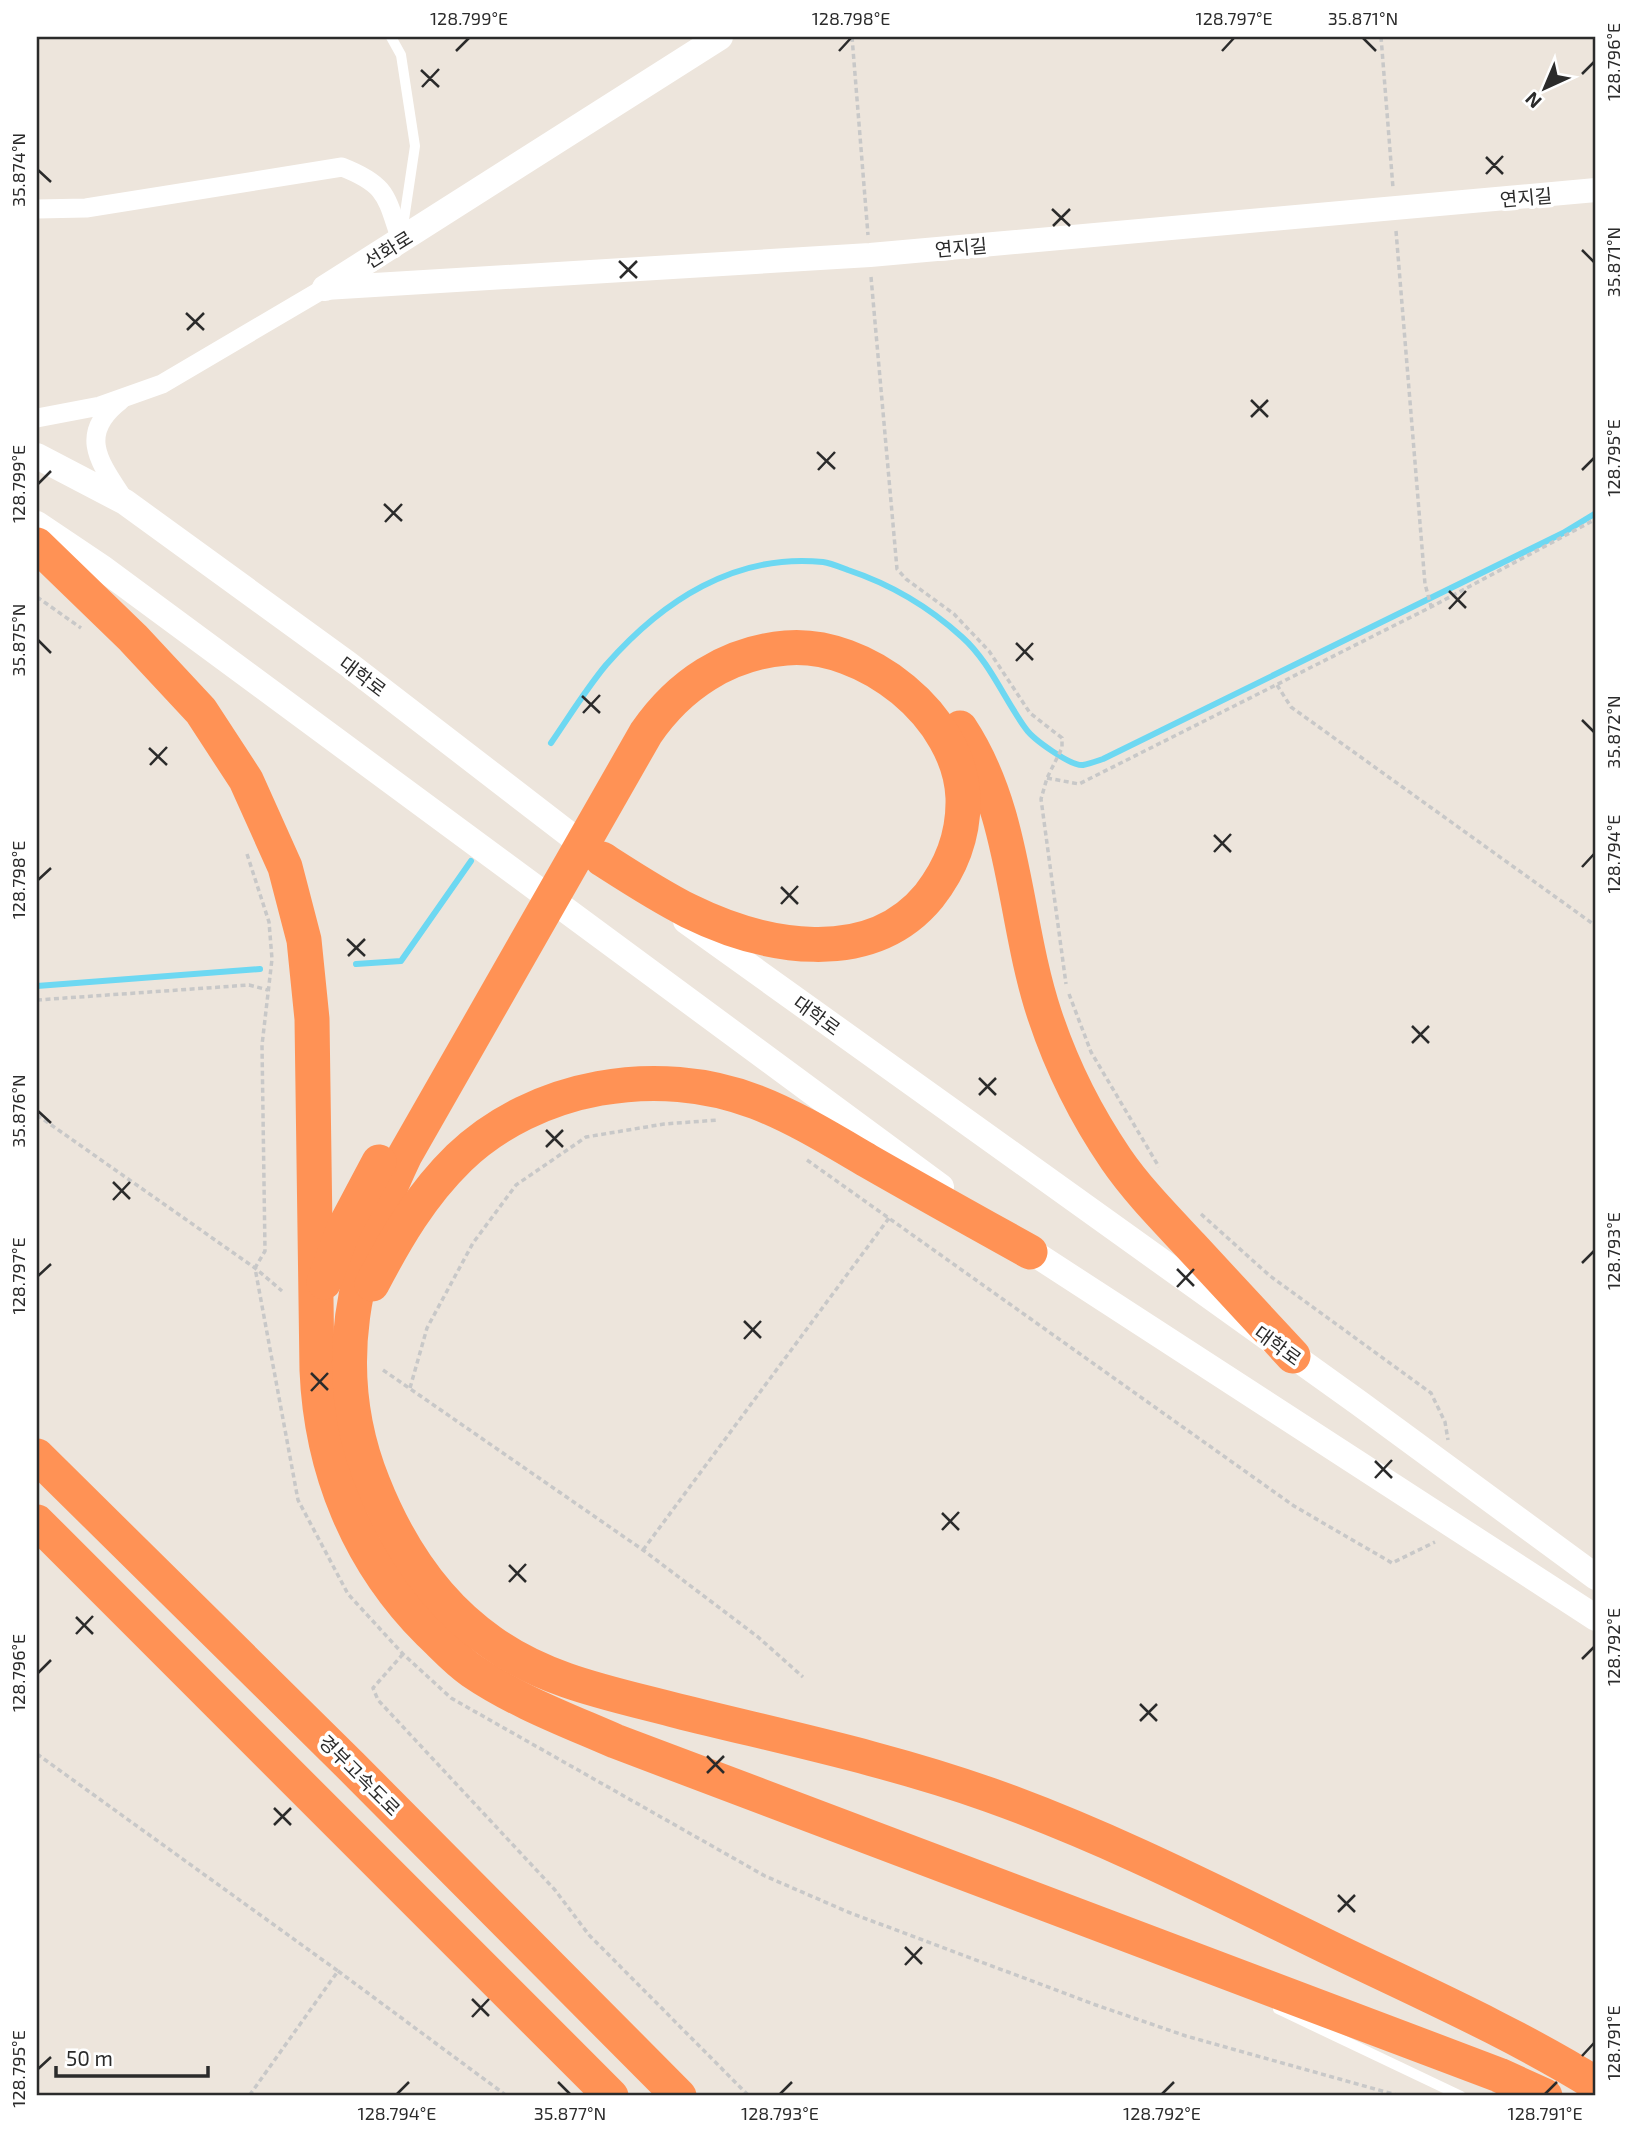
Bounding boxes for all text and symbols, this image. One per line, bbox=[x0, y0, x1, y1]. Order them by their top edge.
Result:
text: 128.799°E bbox=[430, 7, 508, 29]
text: 128.798°E bbox=[812, 7, 890, 29]
text: 128.797°E bbox=[1195, 7, 1273, 29]
text: 35.871°N bbox=[1328, 7, 1398, 29]
text: 128.796°E bbox=[1602, 23, 1624, 101]
north arrow bbox=[1510, 52, 1580, 122]
text: N bbox=[1520, 88, 1546, 114]
text: 35.874°N bbox=[7, 133, 29, 207]
street label: 연지길 bbox=[1499, 183, 1553, 211]
street label: 선화로 bbox=[360, 225, 416, 273]
text: 35.871°N bbox=[1602, 227, 1624, 297]
street label: 연지길 bbox=[934, 233, 988, 261]
text: 128.795°E bbox=[1602, 419, 1624, 497]
text: 128.799°E bbox=[7, 445, 29, 523]
text: 35.875°N bbox=[7, 604, 29, 676]
street label: 대학로 bbox=[335, 651, 391, 701]
text: 35.872°N bbox=[1602, 695, 1624, 769]
text: 128.794°E bbox=[1602, 815, 1624, 893]
text: 128.798°E bbox=[7, 841, 29, 919]
street label: 대학로 bbox=[789, 990, 845, 1040]
text: 35.876°N bbox=[7, 1074, 29, 1148]
text: 128.793°E bbox=[1602, 1212, 1624, 1290]
text: 128.797°E bbox=[7, 1237, 29, 1315]
street label: 대학로 bbox=[1250, 1320, 1306, 1370]
text: 128.792°E bbox=[1602, 1608, 1624, 1686]
text: 128.796°E bbox=[7, 1634, 29, 1712]
street label: 경부고속도로 bbox=[315, 1730, 405, 1820]
text: 128.791°E bbox=[1602, 2006, 1624, 2080]
text: 128.795°E bbox=[7, 2030, 29, 2108]
scale bar bbox=[56, 2035, 208, 2079]
text: 50 m bbox=[66, 2045, 113, 2070]
text: 128.794°E bbox=[358, 2102, 436, 2124]
text: 35.877°N bbox=[534, 2102, 606, 2124]
text: 128.793°E bbox=[741, 2102, 819, 2124]
text: 128.792°E bbox=[1123, 2102, 1201, 2124]
text: 128.791°E bbox=[1508, 2102, 1582, 2124]

